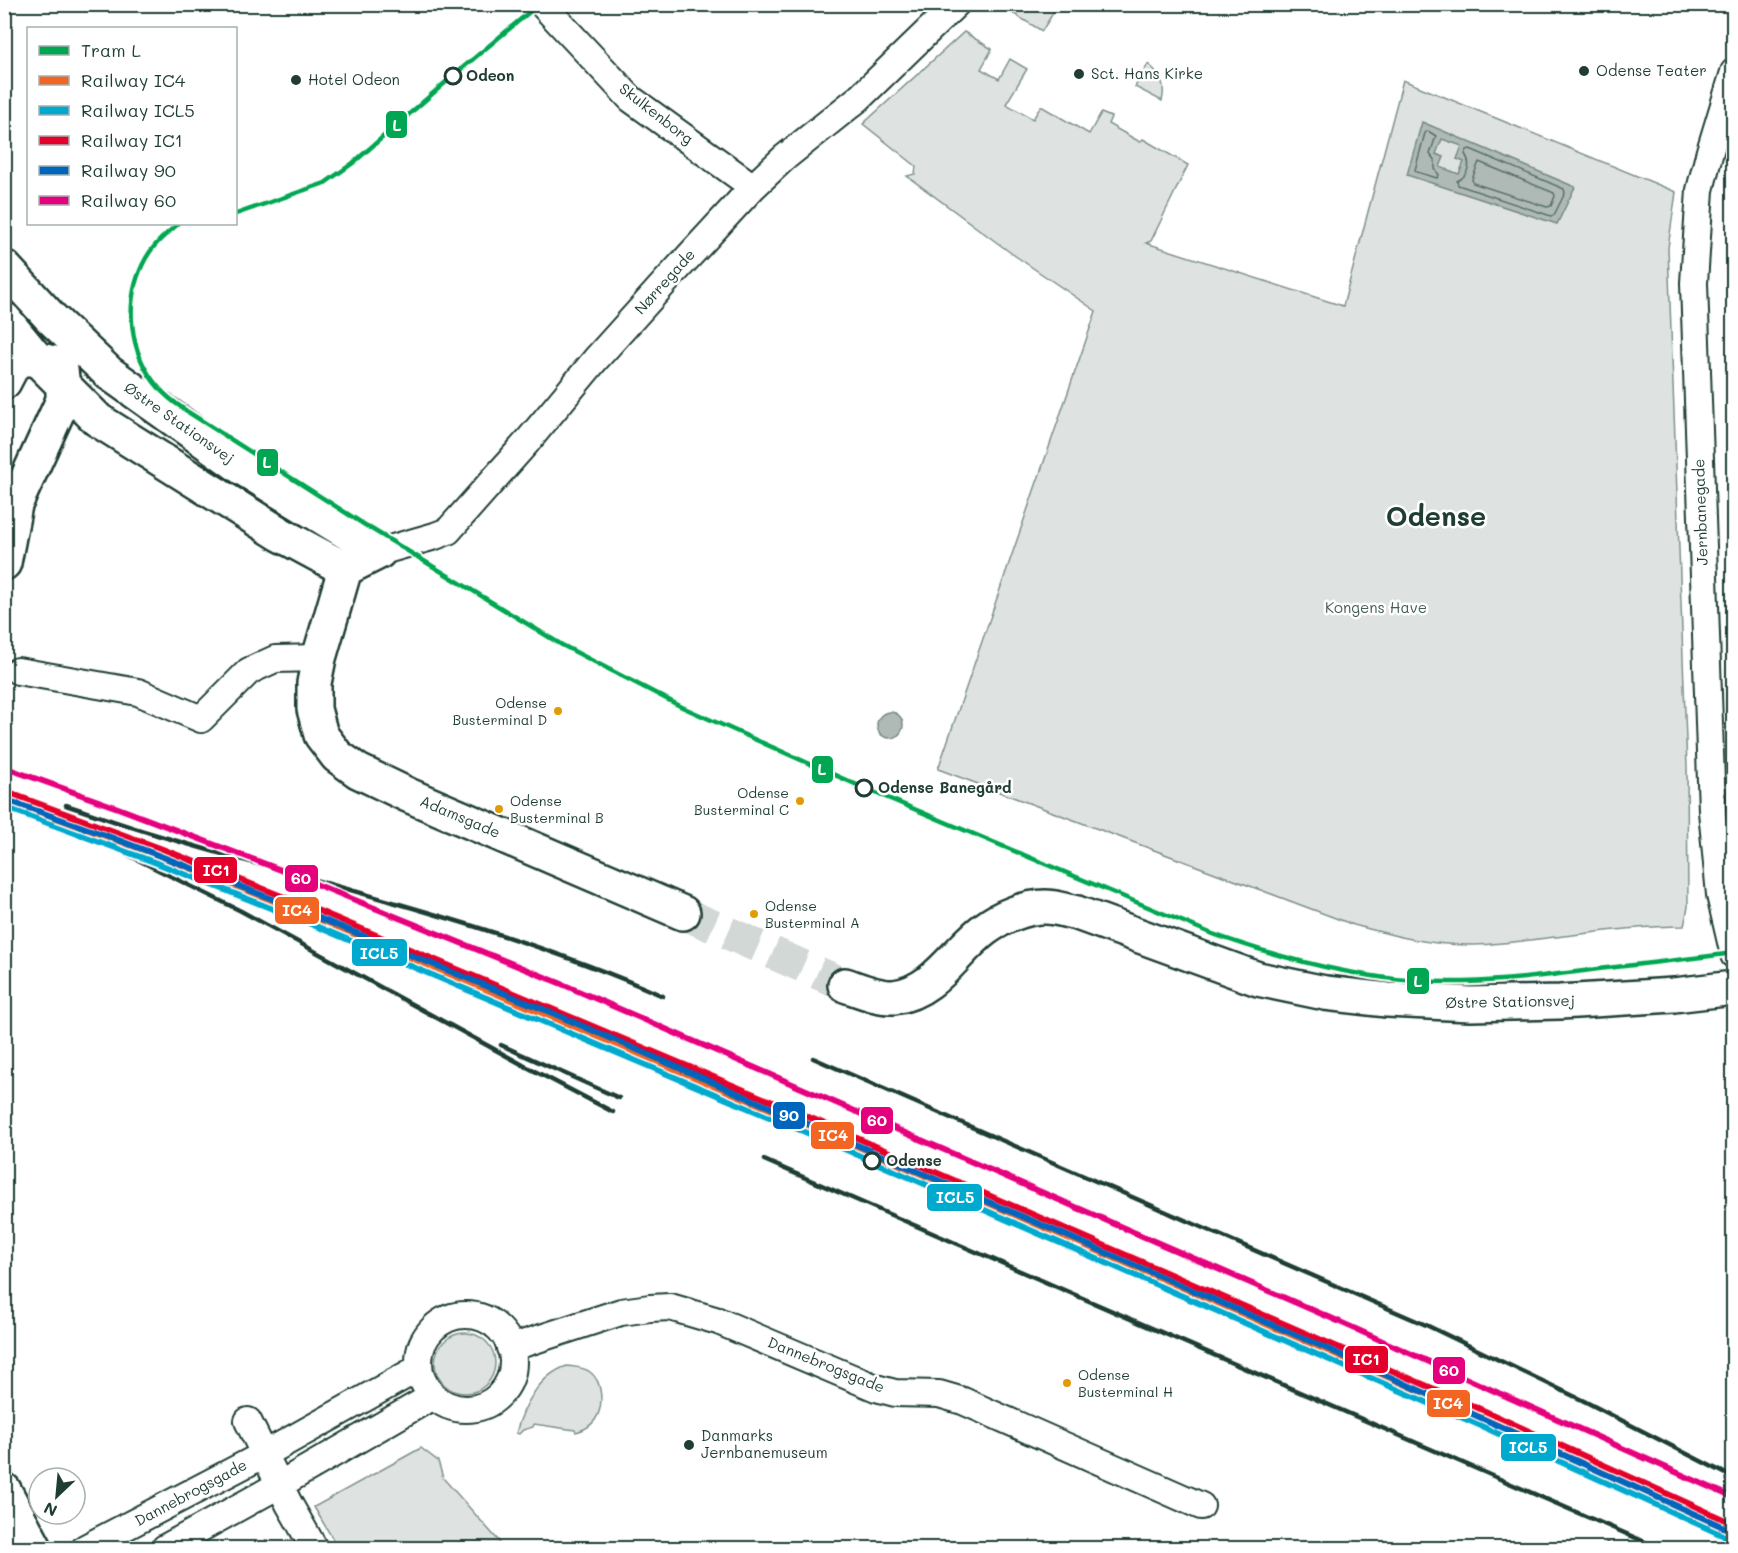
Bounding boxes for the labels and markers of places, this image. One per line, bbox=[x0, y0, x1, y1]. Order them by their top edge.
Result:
place label: Odense Teater bbox=[1596, 60, 1707, 80]
place label: Sct. Hans Kirke bbox=[1091, 63, 1203, 83]
marker: Odense Teater bbox=[1577, 64, 1591, 78]
place label: Odeon bbox=[466, 65, 514, 85]
marker: Odeon bbox=[444, 67, 462, 85]
marker: Sct. Hans Kirke bbox=[1072, 67, 1086, 81]
place label: Hotel Odeon bbox=[308, 69, 400, 89]
marker: Hotel Odeon bbox=[289, 73, 303, 87]
place label: Odense Busterminal D bbox=[452, 693, 547, 729]
marker: Odense Busterminal D bbox=[552, 705, 564, 717]
place label: Odense Banegård bbox=[878, 777, 1012, 797]
marker: Odense Banegård bbox=[855, 779, 873, 797]
place label: Odense Busterminal C bbox=[694, 783, 789, 819]
place label: Odense Busterminal B bbox=[510, 791, 604, 827]
marker: Odense Busterminal C bbox=[794, 795, 806, 807]
marker: Odense Busterminal B bbox=[493, 803, 505, 815]
place label: Odense Busterminal A bbox=[765, 896, 860, 932]
marker: Odense Busterminal A bbox=[748, 908, 760, 920]
place label: Odense bbox=[886, 1150, 942, 1170]
marker: Odense bbox=[863, 1152, 881, 1170]
place label: Odense Busterminal H bbox=[1078, 1365, 1173, 1401]
marker: Odense Busterminal H bbox=[1061, 1377, 1073, 1389]
place label: Danmarks Jernbanemuseum bbox=[701, 1425, 828, 1462]
marker: Danmarks Jernbanemuseum bbox=[682, 1438, 696, 1452]

